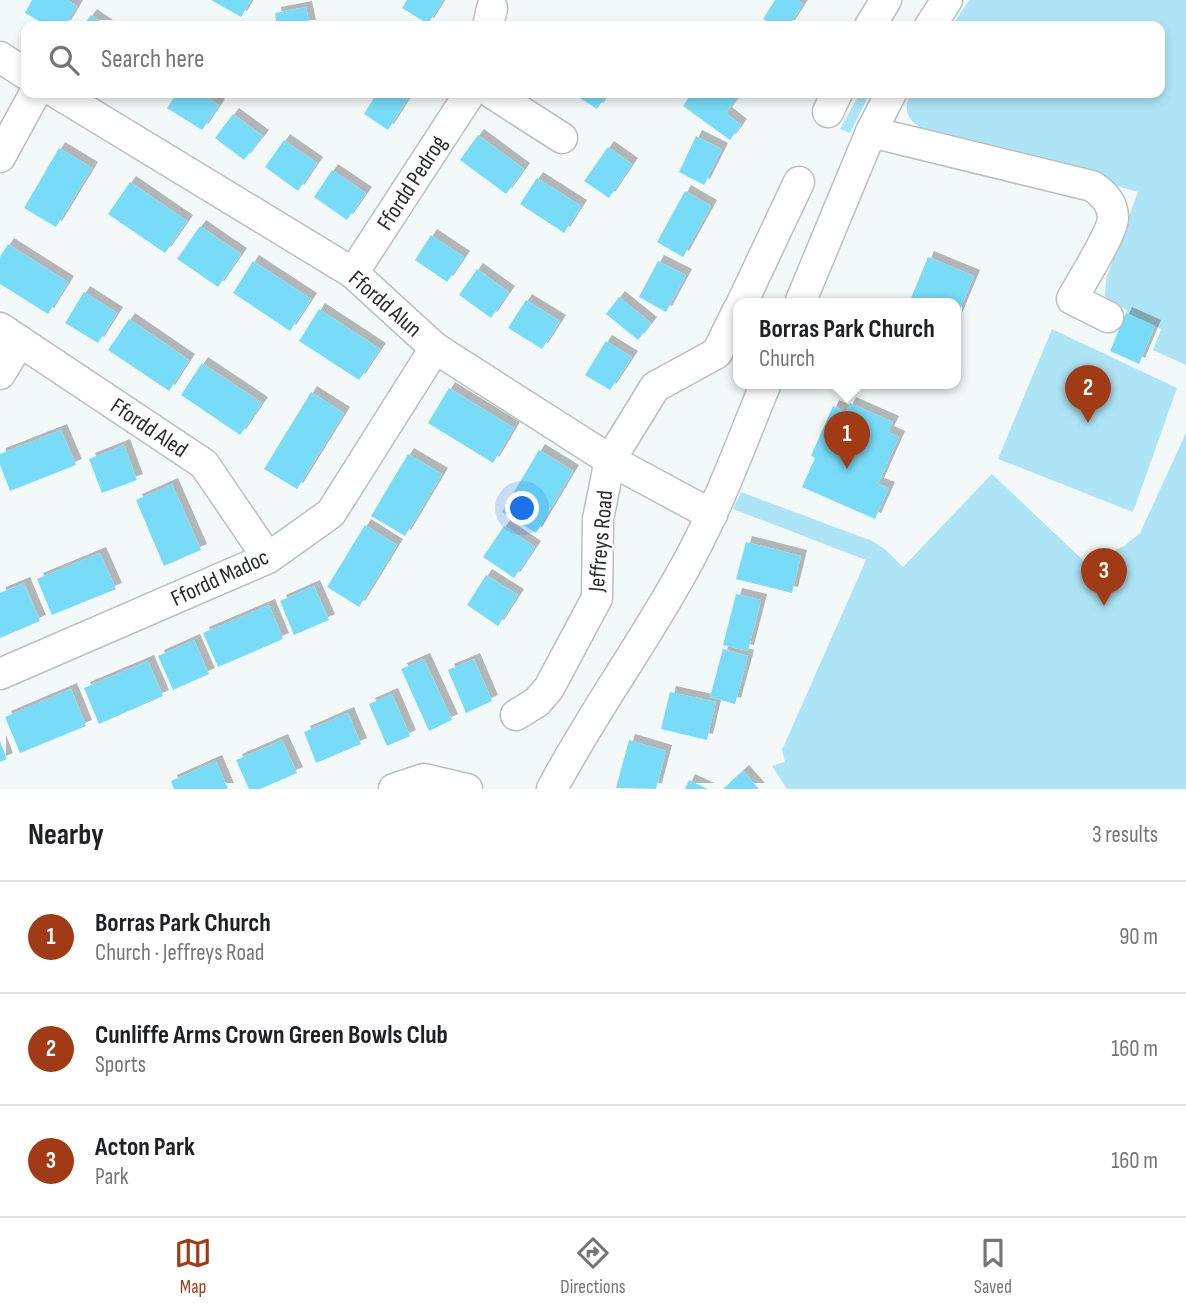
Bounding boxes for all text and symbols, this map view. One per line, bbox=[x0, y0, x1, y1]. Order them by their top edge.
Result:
search box bbox=[21, 21, 1165, 98]
icon: search bbox=[45, 41, 83, 79]
text: Search here bbox=[101, 44, 204, 75]
street label: Ffordd Pedrog bbox=[371, 130, 453, 236]
street label: Ffordd Alun bbox=[343, 265, 427, 343]
popup bbox=[733, 298, 961, 389]
text: Borras Park Church bbox=[759, 314, 935, 345]
text: Church bbox=[759, 345, 815, 373]
pin: 2 bbox=[1065, 365, 1111, 423]
street label: Ffordd Aled bbox=[105, 392, 193, 464]
pin: 1 bbox=[824, 411, 870, 469]
street label: Jeffreys Road bbox=[583, 489, 619, 594]
your location bbox=[505, 491, 539, 525]
street label: Ffordd Madoc bbox=[167, 543, 273, 613]
pin: 3 bbox=[1081, 548, 1127, 606]
text: Nearby bbox=[28, 817, 104, 853]
text: 3 results bbox=[1092, 821, 1158, 849]
text: Borras Park Church bbox=[95, 908, 271, 939]
text: 1 bbox=[46, 923, 56, 951]
text: 90 m bbox=[1119, 923, 1158, 951]
text: Church · Jeffreys Road bbox=[95, 939, 264, 967]
text: Cunliffe Arms Crown Green Bowls Club bbox=[95, 1020, 448, 1051]
text: 2 bbox=[46, 1035, 56, 1063]
text: 160 m bbox=[1111, 1035, 1158, 1063]
text: Sports bbox=[95, 1051, 146, 1079]
text: Acton Park bbox=[95, 1132, 195, 1163]
text: 3 bbox=[46, 1147, 56, 1175]
text: 160 m bbox=[1111, 1147, 1158, 1175]
text: Park bbox=[95, 1163, 129, 1191]
tab: Map bbox=[174, 1234, 212, 1299]
tab: Directions bbox=[560, 1234, 626, 1299]
tab: Saved bbox=[974, 1234, 1012, 1299]

